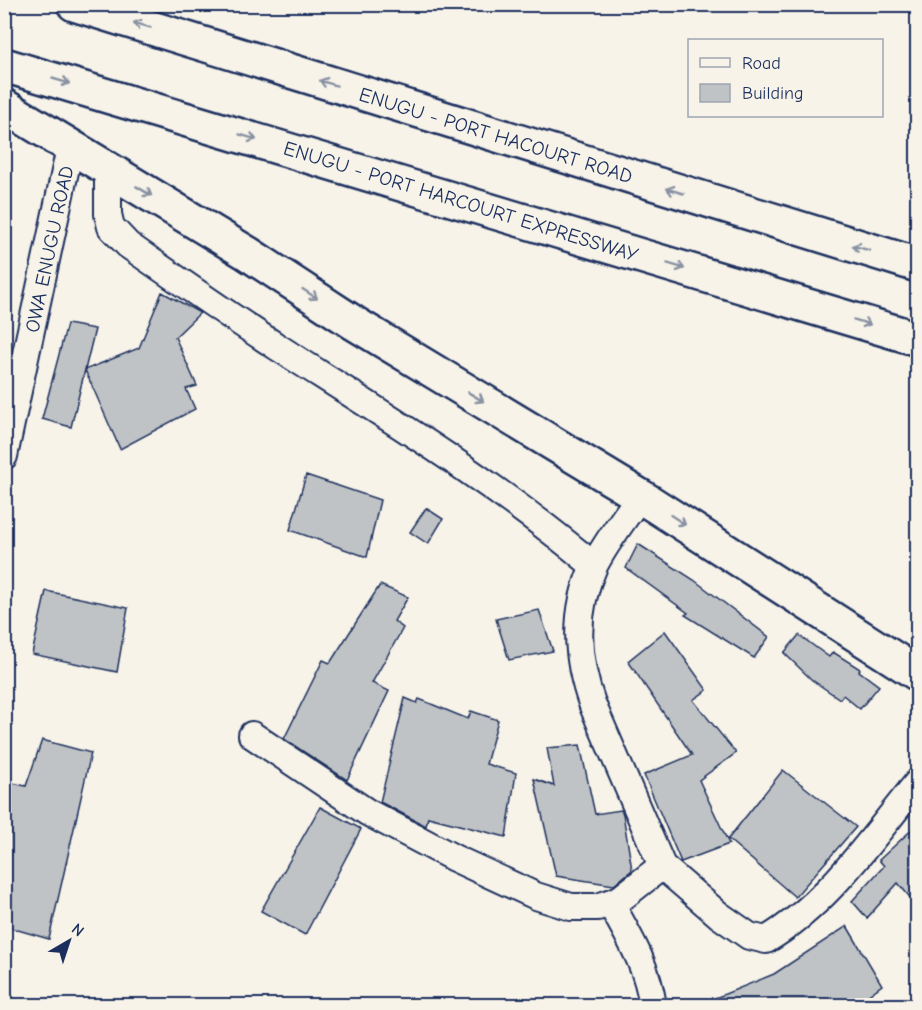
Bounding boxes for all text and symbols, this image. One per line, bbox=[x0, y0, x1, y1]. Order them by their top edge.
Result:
one-way arrow bbox=[133, 19, 152, 30]
legend bbox=[688, 39, 883, 117]
text: Road bbox=[742, 53, 781, 74]
one-way arrow bbox=[51, 76, 70, 87]
one-way arrow bbox=[319, 77, 338, 88]
street label: ENUGU - PORT HACOURT ROAD bbox=[356, 83, 635, 188]
text: Building bbox=[742, 83, 804, 104]
one-way arrow bbox=[238, 132, 257, 143]
street label: ENUGU - PORT HARCOURT EXPRESSWAY bbox=[281, 136, 641, 266]
street label: OWA ENUGU ROAD bbox=[21, 164, 78, 335]
one-way arrow bbox=[135, 185, 152, 197]
one-way arrow bbox=[666, 185, 685, 196]
one-way arrow bbox=[852, 242, 871, 253]
one-way arrow bbox=[666, 261, 685, 272]
one-way arrow bbox=[301, 288, 318, 300]
one-way arrow bbox=[852, 317, 871, 328]
one-way arrow bbox=[467, 391, 484, 403]
one-way arrow bbox=[669, 514, 686, 526]
north arrow bbox=[39, 911, 99, 971]
text: N bbox=[68, 920, 88, 940]

